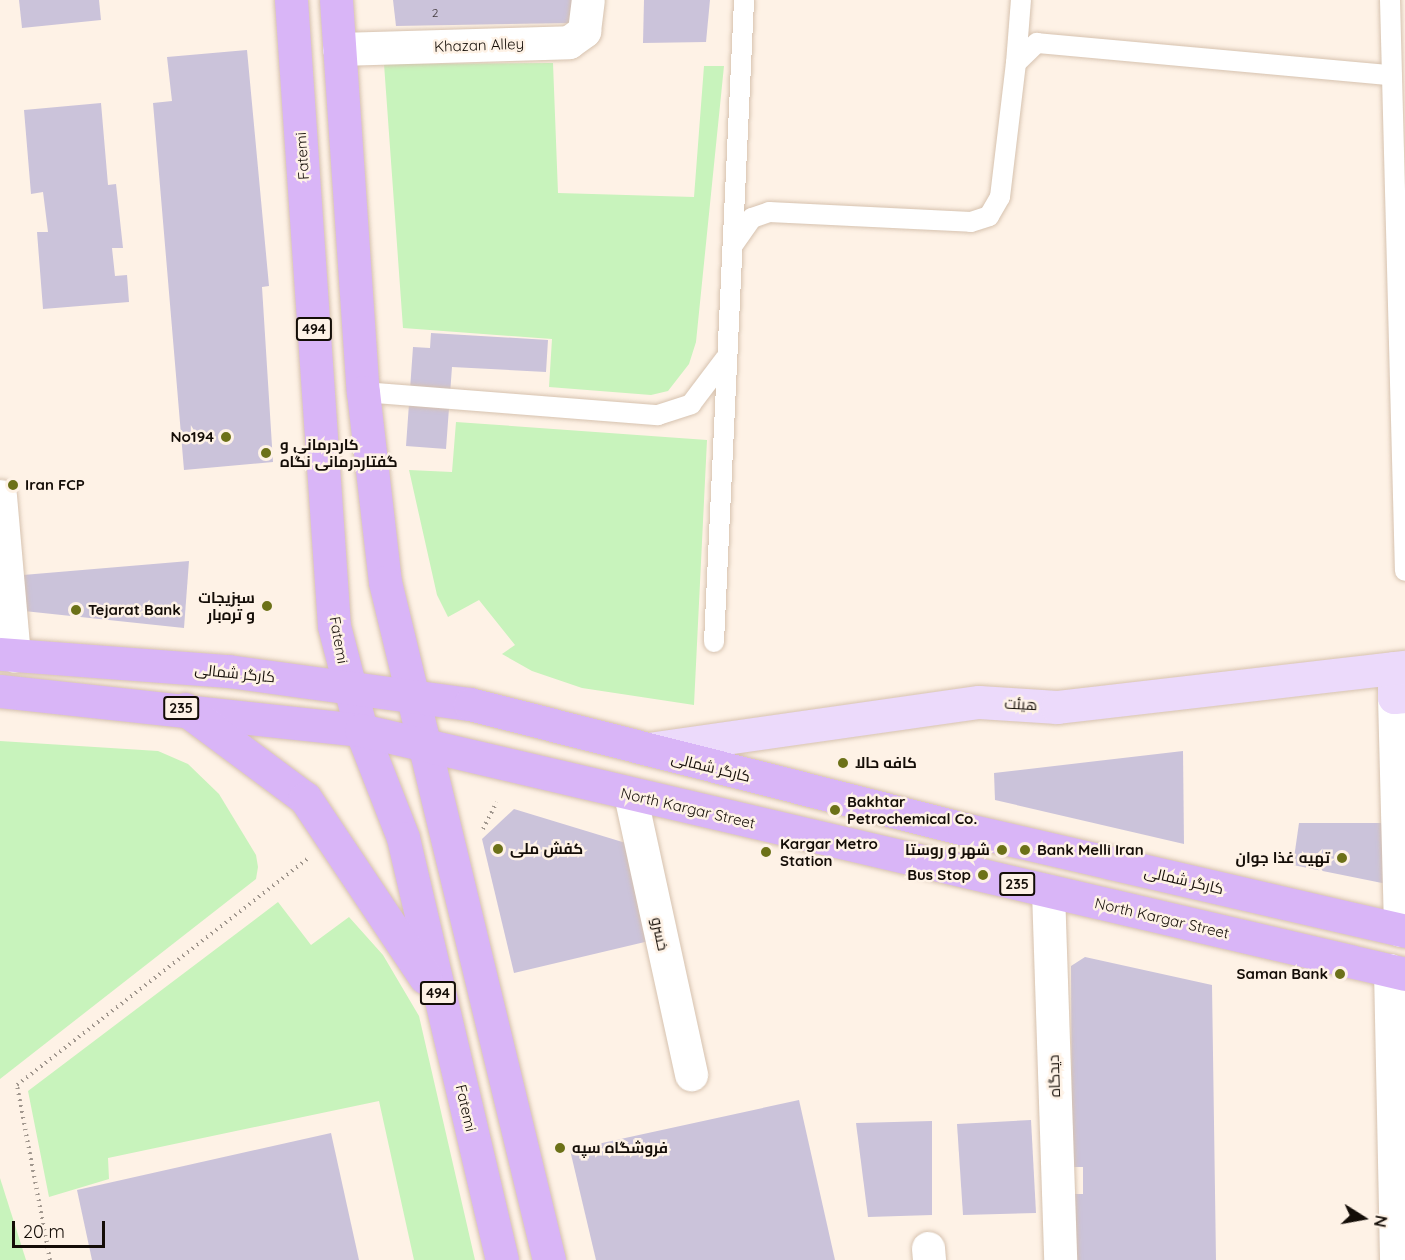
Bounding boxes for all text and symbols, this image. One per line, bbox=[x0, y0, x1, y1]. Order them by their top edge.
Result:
house number: 2 bbox=[432, 6, 438, 20]
street label: Khazan Alley bbox=[434, 34, 524, 56]
street label: Fatemi bbox=[291, 132, 313, 180]
road number: 494 bbox=[294, 318, 334, 340]
place label: No194 bbox=[170, 428, 214, 446]
marker: No194 bbox=[219, 430, 233, 444]
place label: کاردرمانی و گفتاردرمانی نگاه bbox=[280, 435, 398, 470]
marker: کاردرمانی و گفتاردرمانی نگاه bbox=[257, 444, 275, 462]
place label: Iran FCP bbox=[25, 476, 85, 494]
marker: Iran FCP bbox=[6, 478, 20, 492]
place label: سبزیجات و تره‌بار bbox=[198, 588, 255, 623]
marker: سبزیجات و تره‌بار bbox=[260, 599, 274, 613]
place label: Tejarat Bank bbox=[88, 601, 181, 619]
marker: Tejarat Bank bbox=[69, 603, 83, 617]
street label: Fatemi bbox=[326, 615, 352, 665]
street label: کارگر شمالی bbox=[194, 660, 276, 686]
street label: هیئت bbox=[1004, 694, 1038, 714]
road number: 235 bbox=[163, 697, 199, 719]
street label: کارگر شمالی bbox=[670, 748, 752, 786]
place label: کافه حالا bbox=[855, 754, 917, 772]
marker: کافه حالا bbox=[836, 756, 850, 770]
street label: North Kargar Street bbox=[619, 784, 757, 832]
place label: Bakhtar Petrochemical Co. bbox=[847, 792, 977, 827]
marker: Bakhtar Petrochemical Co. bbox=[828, 803, 842, 817]
place label: Kargar Metro Station bbox=[780, 834, 878, 869]
place label: کفش ملی bbox=[510, 840, 583, 858]
place label: شهر و روستا bbox=[905, 841, 990, 859]
place label: Bank Melli Iran bbox=[1037, 841, 1144, 859]
marker: کفش ملی bbox=[491, 842, 505, 856]
marker: Kargar Metro Station bbox=[757, 843, 775, 861]
marker: شهر و روستا bbox=[995, 843, 1009, 857]
marker: Bank Melli Iran bbox=[1018, 843, 1032, 857]
place label: تهیه غذا جوان bbox=[1236, 849, 1330, 867]
marker: تهیه غذا جوان bbox=[1335, 851, 1349, 865]
street label: کارگر شمالی bbox=[1143, 862, 1225, 898]
place label: Bus Stop bbox=[907, 866, 971, 884]
marker: Bus Stop bbox=[976, 868, 990, 882]
road number: 235 bbox=[999, 873, 1035, 895]
street label: North Kargar Street bbox=[1093, 894, 1231, 942]
street label: خسرو bbox=[648, 916, 672, 952]
place label: Saman Bank bbox=[1237, 965, 1328, 983]
marker: Saman Bank bbox=[1333, 967, 1347, 981]
road number: 494 bbox=[418, 982, 458, 1004]
street label: دیدگاه bbox=[1044, 1054, 1064, 1098]
street label: Fatemi bbox=[452, 1083, 480, 1133]
place label: فروشگاه سپه bbox=[572, 1139, 668, 1157]
marker: فروشگاه سپه bbox=[553, 1141, 567, 1155]
north arrow bbox=[1333, 1188, 1393, 1248]
scale bar bbox=[15, 1209, 108, 1247]
text: N bbox=[1370, 1214, 1392, 1229]
text: 20 m bbox=[23, 1220, 65, 1243]

